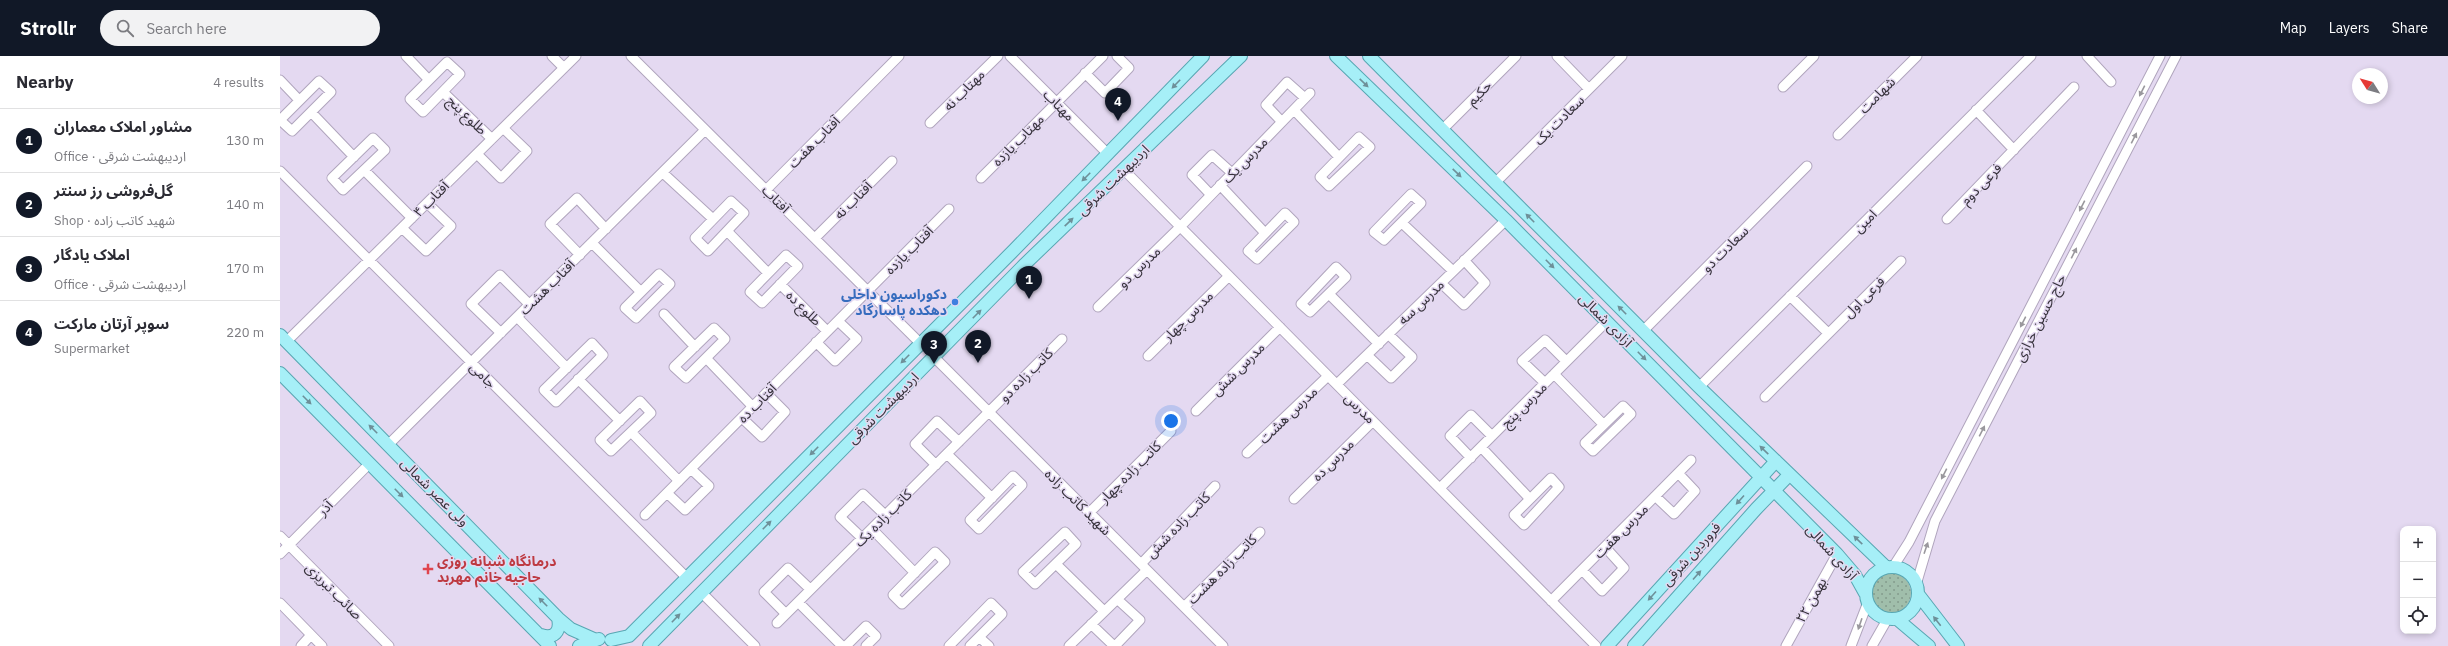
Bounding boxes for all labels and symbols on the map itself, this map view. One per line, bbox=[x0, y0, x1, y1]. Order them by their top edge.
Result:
street label: مهتاب نه bbox=[939, 65, 989, 115]
north arrow bbox=[2352, 68, 2388, 104]
street label: شهامت bbox=[1855, 73, 1899, 117]
street label: حکیم bbox=[1463, 77, 1497, 111]
one-way arrow bbox=[1359, 78, 1369, 88]
one-way arrow bbox=[1171, 79, 1181, 89]
street label: مهتاب bbox=[1039, 85, 1079, 125]
one-way arrow bbox=[2139, 85, 2145, 97]
pin: 4 bbox=[1105, 88, 1131, 121]
street label: سعادت یک bbox=[1530, 91, 1588, 149]
street label: طلوع پنج bbox=[442, 92, 491, 140]
street label: مهتاب یازده bbox=[988, 110, 1048, 170]
street label: آفتاب هفت bbox=[784, 112, 844, 172]
one-way arrow bbox=[2131, 132, 2137, 143]
street label: مدرس یک bbox=[1219, 133, 1271, 187]
street label: اردیبهشت شرقی bbox=[1073, 141, 1153, 219]
street label: فرعی دوم bbox=[1957, 159, 2007, 210]
one-way arrow bbox=[1452, 168, 1462, 178]
one-way arrow bbox=[1081, 172, 1090, 182]
street label: آفتاب ۴ bbox=[409, 176, 454, 221]
street label: آفتاب نه bbox=[830, 177, 876, 223]
street label: آفتاب bbox=[758, 181, 795, 218]
one-way arrow bbox=[2079, 200, 2086, 212]
street label: امین bbox=[1849, 205, 1881, 237]
one-way arrow bbox=[1525, 213, 1535, 223]
one-way arrow bbox=[1064, 217, 1074, 227]
street label: آفتاب یازده bbox=[881, 221, 938, 278]
street label: سعادت دو bbox=[1698, 222, 1752, 276]
street label: مدرس دو bbox=[1114, 242, 1164, 292]
one-way arrow bbox=[2071, 247, 2077, 259]
street label: آفتاب هشت bbox=[515, 255, 579, 319]
one-way arrow bbox=[1545, 259, 1555, 269]
pin: 1 bbox=[1016, 266, 1042, 299]
street label: حاج حسین خرازی bbox=[2010, 271, 2072, 366]
street label: فرعی اول bbox=[1839, 272, 1889, 322]
street label: مدرس سه bbox=[1394, 276, 1448, 328]
place label: دکوراسیون داخلی دهکده پاسارگاد bbox=[841, 285, 947, 320]
street label: طلوع ده bbox=[781, 286, 826, 331]
street label: مدرس چهار bbox=[1158, 287, 1218, 347]
street label: آزادی شمالی bbox=[1575, 289, 1637, 351]
marker: دکوراسیون داخلی دهکده پاسارگاد bbox=[950, 297, 960, 307]
one-way arrow bbox=[1617, 305, 1627, 315]
one-way arrow bbox=[972, 309, 982, 319]
one-way arrow bbox=[2019, 316, 2026, 327]
pin: 2 bbox=[965, 330, 991, 363]
pin: 3 bbox=[921, 331, 947, 364]
street label: مدرس شش bbox=[1207, 338, 1269, 400]
street label: کاتب زاده دو bbox=[995, 344, 1057, 406]
one-way arrow bbox=[1637, 351, 1647, 361]
one-way arrow bbox=[900, 354, 910, 364]
street label: جامی bbox=[466, 358, 500, 392]
street label: اردیبهشت شرقی bbox=[843, 368, 923, 448]
street label: مدرس پنج bbox=[1497, 378, 1552, 433]
street label: آفتاب ده bbox=[734, 379, 781, 426]
street label: مدرس هشت bbox=[1255, 382, 1321, 448]
street label: مدرس bbox=[1341, 389, 1379, 427]
one-way arrow bbox=[303, 395, 312, 405]
your location bbox=[1161, 411, 1181, 431]
one-way arrow bbox=[368, 424, 378, 434]
one-way arrow bbox=[1979, 425, 1985, 436]
street label: مدرس ده bbox=[1308, 435, 1358, 485]
street label: کاتب زاده چهار bbox=[1094, 437, 1166, 508]
one-way arrow bbox=[1759, 445, 1769, 455]
one-way arrow bbox=[809, 446, 818, 456]
street label: ولی عصر شمالی bbox=[397, 454, 473, 530]
street label: شهید کاتب زاده bbox=[1041, 465, 1115, 539]
one-way arrow bbox=[1940, 469, 1947, 480]
street label: کاتب زاده یک bbox=[850, 485, 916, 551]
one-way arrow bbox=[394, 488, 404, 498]
street label: کاتب زاده شش bbox=[1142, 488, 1214, 562]
one-way arrow bbox=[1735, 495, 1744, 505]
street label: آذر bbox=[313, 496, 337, 520]
street label: مدرس هفت bbox=[1590, 500, 1652, 562]
street label: فروردین شرقی bbox=[1658, 518, 1724, 590]
one-way arrow bbox=[762, 520, 772, 530]
street label: آزادی شمالی bbox=[1802, 520, 1862, 584]
street label: کاتب زاده هشت bbox=[1183, 530, 1261, 608]
one-way arrow bbox=[1853, 536, 1863, 545]
one-way arrow bbox=[1923, 541, 1929, 553]
place label: درمانگاه شبانه‌ روزی حاجیه‌ خانم مهربد bbox=[437, 552, 556, 588]
street label: صائب تبریزی bbox=[302, 559, 367, 624]
marker: درمانگاه شبانه‌ روزی حاجیه‌ خانم مهربد bbox=[422, 563, 434, 575]
one-way arrow bbox=[1692, 570, 1701, 580]
street label: ۲۲ بهمن bbox=[1791, 574, 1831, 626]
one-way arrow bbox=[1647, 591, 1657, 601]
one-way arrow bbox=[538, 597, 547, 607]
one-way arrow bbox=[671, 613, 681, 623]
one-way arrow bbox=[1933, 615, 1942, 626]
one-way arrow bbox=[1857, 619, 1863, 631]

